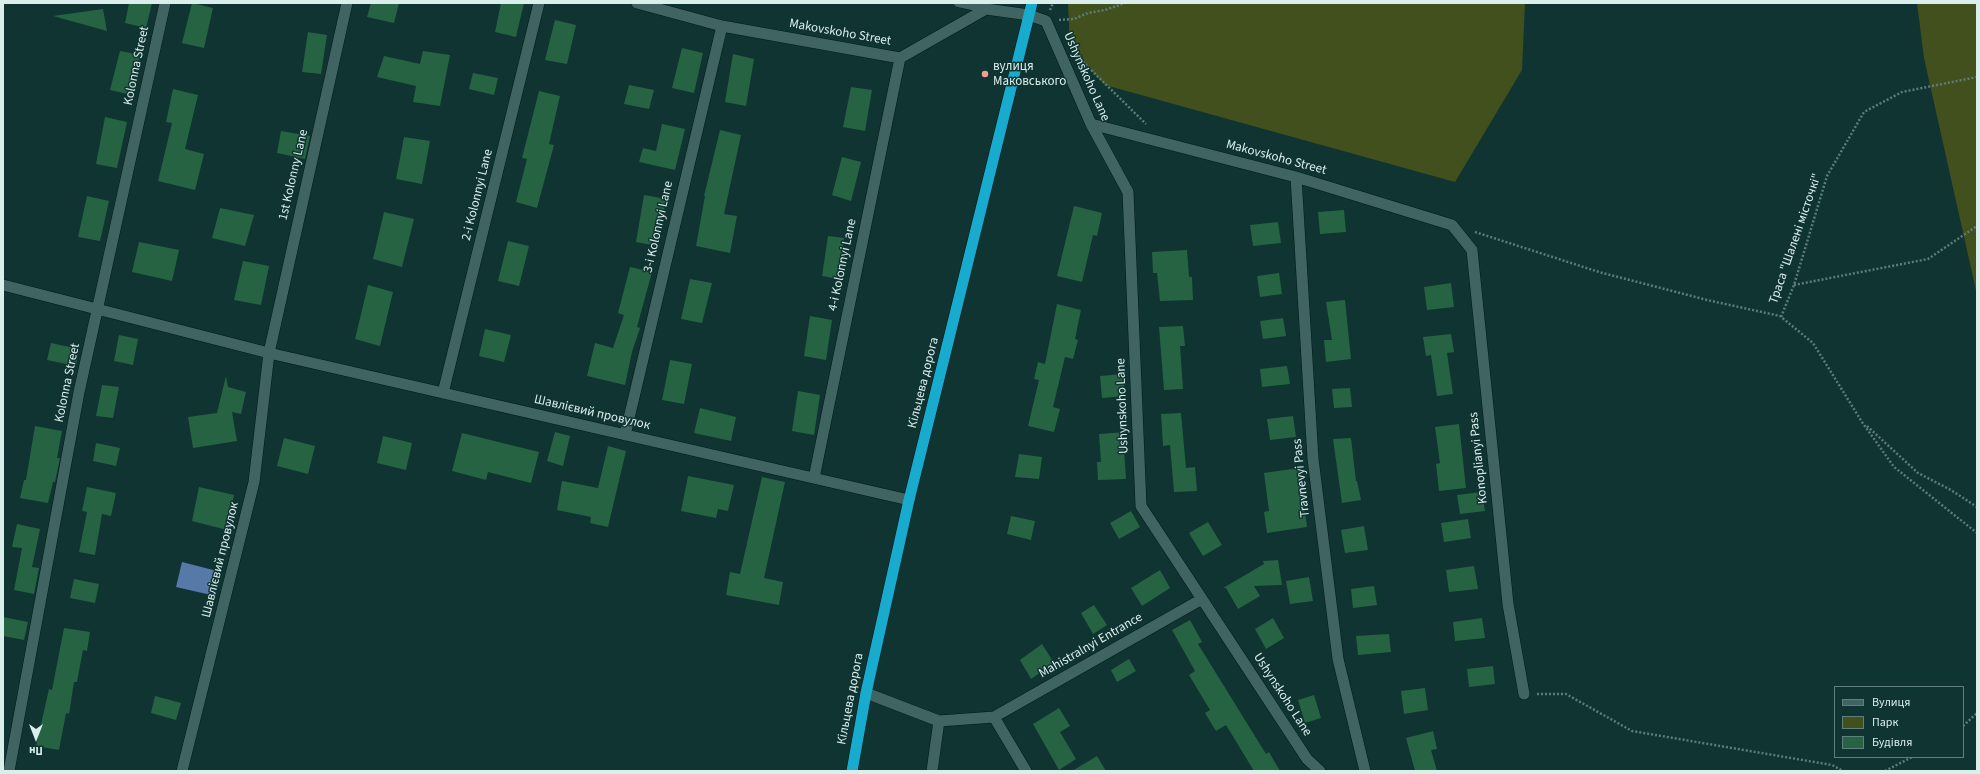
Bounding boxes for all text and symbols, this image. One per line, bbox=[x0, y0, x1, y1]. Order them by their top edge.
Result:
street label: Makovskoho Street bbox=[788, 16, 892, 50]
street label: Kolonna Street bbox=[121, 25, 153, 107]
street label: Ushynskoho Lane bbox=[1059, 30, 1113, 124]
place label: вулиця Маковського bbox=[993, 59, 1066, 90]
marker: вулиця Маковського bbox=[980, 69, 990, 79]
street label: 1st Kolonny Lane bbox=[276, 128, 312, 222]
street label: Makovskoho Street bbox=[1224, 137, 1328, 179]
street label: 2-i Kolonnyi Lane bbox=[459, 148, 497, 242]
street label: Траса "Шаленi мiсточкi" bbox=[1766, 172, 1826, 306]
street label: 3-i Kolonnyi Lane bbox=[641, 180, 677, 274]
street label: 4-i Kolonnyi Lane bbox=[826, 218, 860, 312]
street label: Кільцева дорога bbox=[905, 336, 943, 430]
street label: Kolonna Street bbox=[52, 342, 84, 424]
street label: Ushynskoho Lane bbox=[1114, 358, 1132, 454]
street label: Шавлієвий провулок bbox=[532, 392, 652, 434]
street label: Konoplianyi Pass bbox=[1466, 411, 1492, 505]
street label: Travnevyi Pass bbox=[1290, 438, 1314, 518]
street label: Шавлієвий провулок bbox=[199, 500, 243, 620]
street label: Mahistralnyi Entrance bbox=[1036, 610, 1146, 682]
street label: Ushynskoho Lane bbox=[1249, 651, 1315, 739]
street label: Кільцева дорога bbox=[834, 652, 868, 746]
legend bbox=[1834, 686, 1964, 758]
text: Вулиця bbox=[1872, 694, 1910, 711]
text: Парк bbox=[1872, 714, 1898, 731]
north arrow bbox=[16, 718, 56, 758]
text: Будівля bbox=[1872, 734, 1912, 751]
text: Пн bbox=[29, 743, 43, 758]

